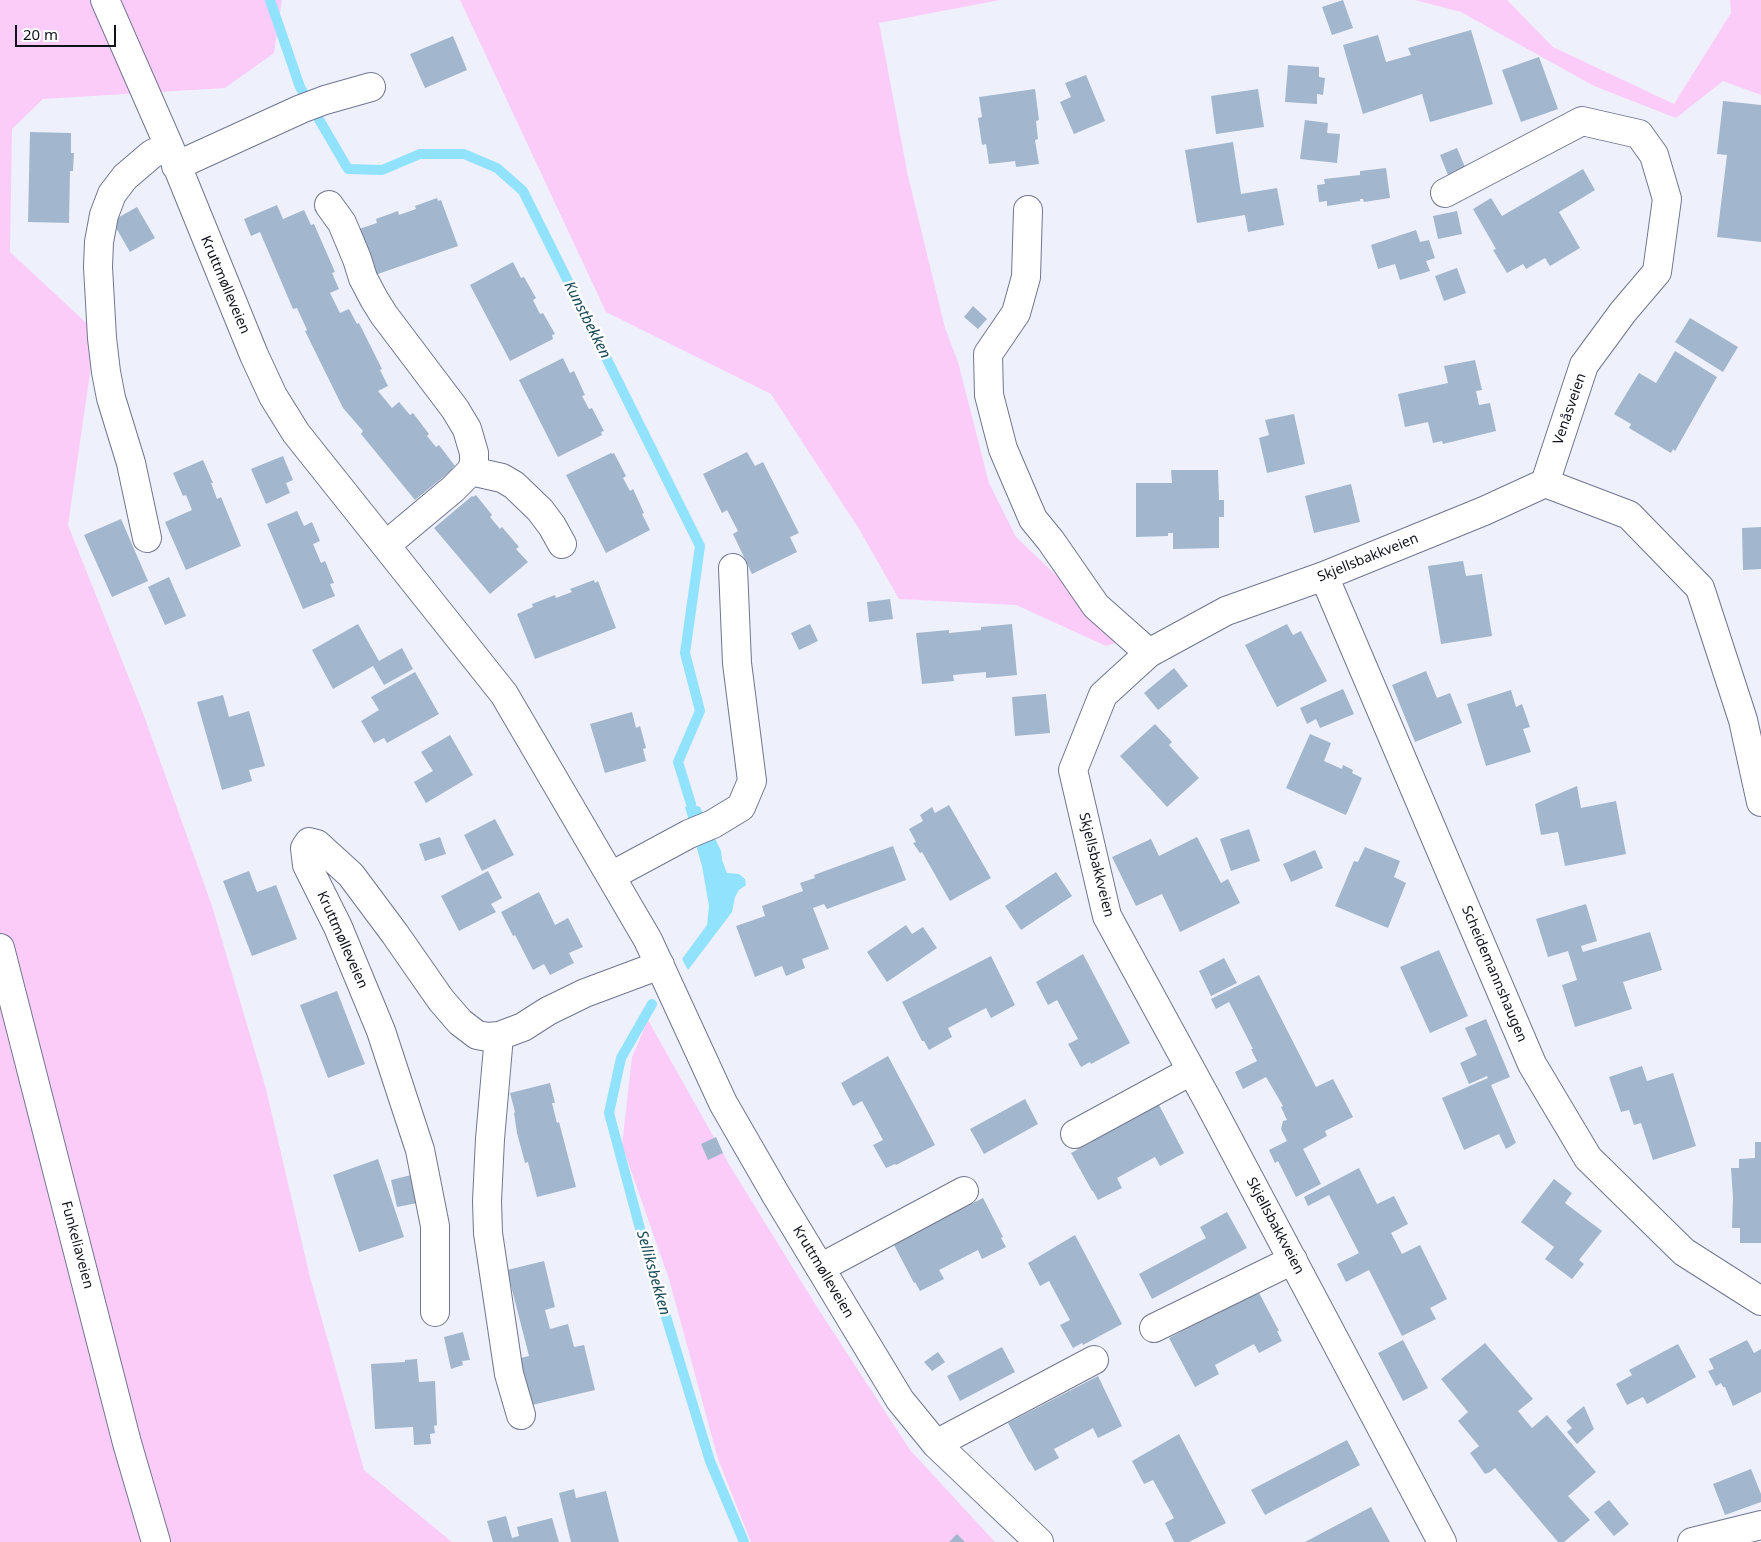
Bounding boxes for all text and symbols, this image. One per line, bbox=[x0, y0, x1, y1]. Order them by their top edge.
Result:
scale bar bbox=[18, 15, 119, 47]
text: 20 m bbox=[23, 24, 58, 44]
street label: Kruttmølleveien bbox=[197, 233, 253, 337]
water label: Kunstbekken bbox=[560, 278, 614, 362]
street label: Venåsveien bbox=[1550, 371, 1590, 447]
street label: Skjellsbakkveien bbox=[1315, 530, 1421, 586]
street label: Skjellsbakkveien bbox=[1075, 811, 1117, 919]
street label: Kruttmølleveien bbox=[313, 889, 371, 991]
street label: Scheidemannshaugen bbox=[1458, 903, 1530, 1045]
street label: Skjellsbakkveien bbox=[1242, 1175, 1308, 1277]
street label: Funkeliaveien bbox=[57, 1199, 97, 1291]
street label: Kruttmølleveien bbox=[789, 1223, 857, 1321]
water label: Selliksbekken bbox=[632, 1228, 674, 1318]

